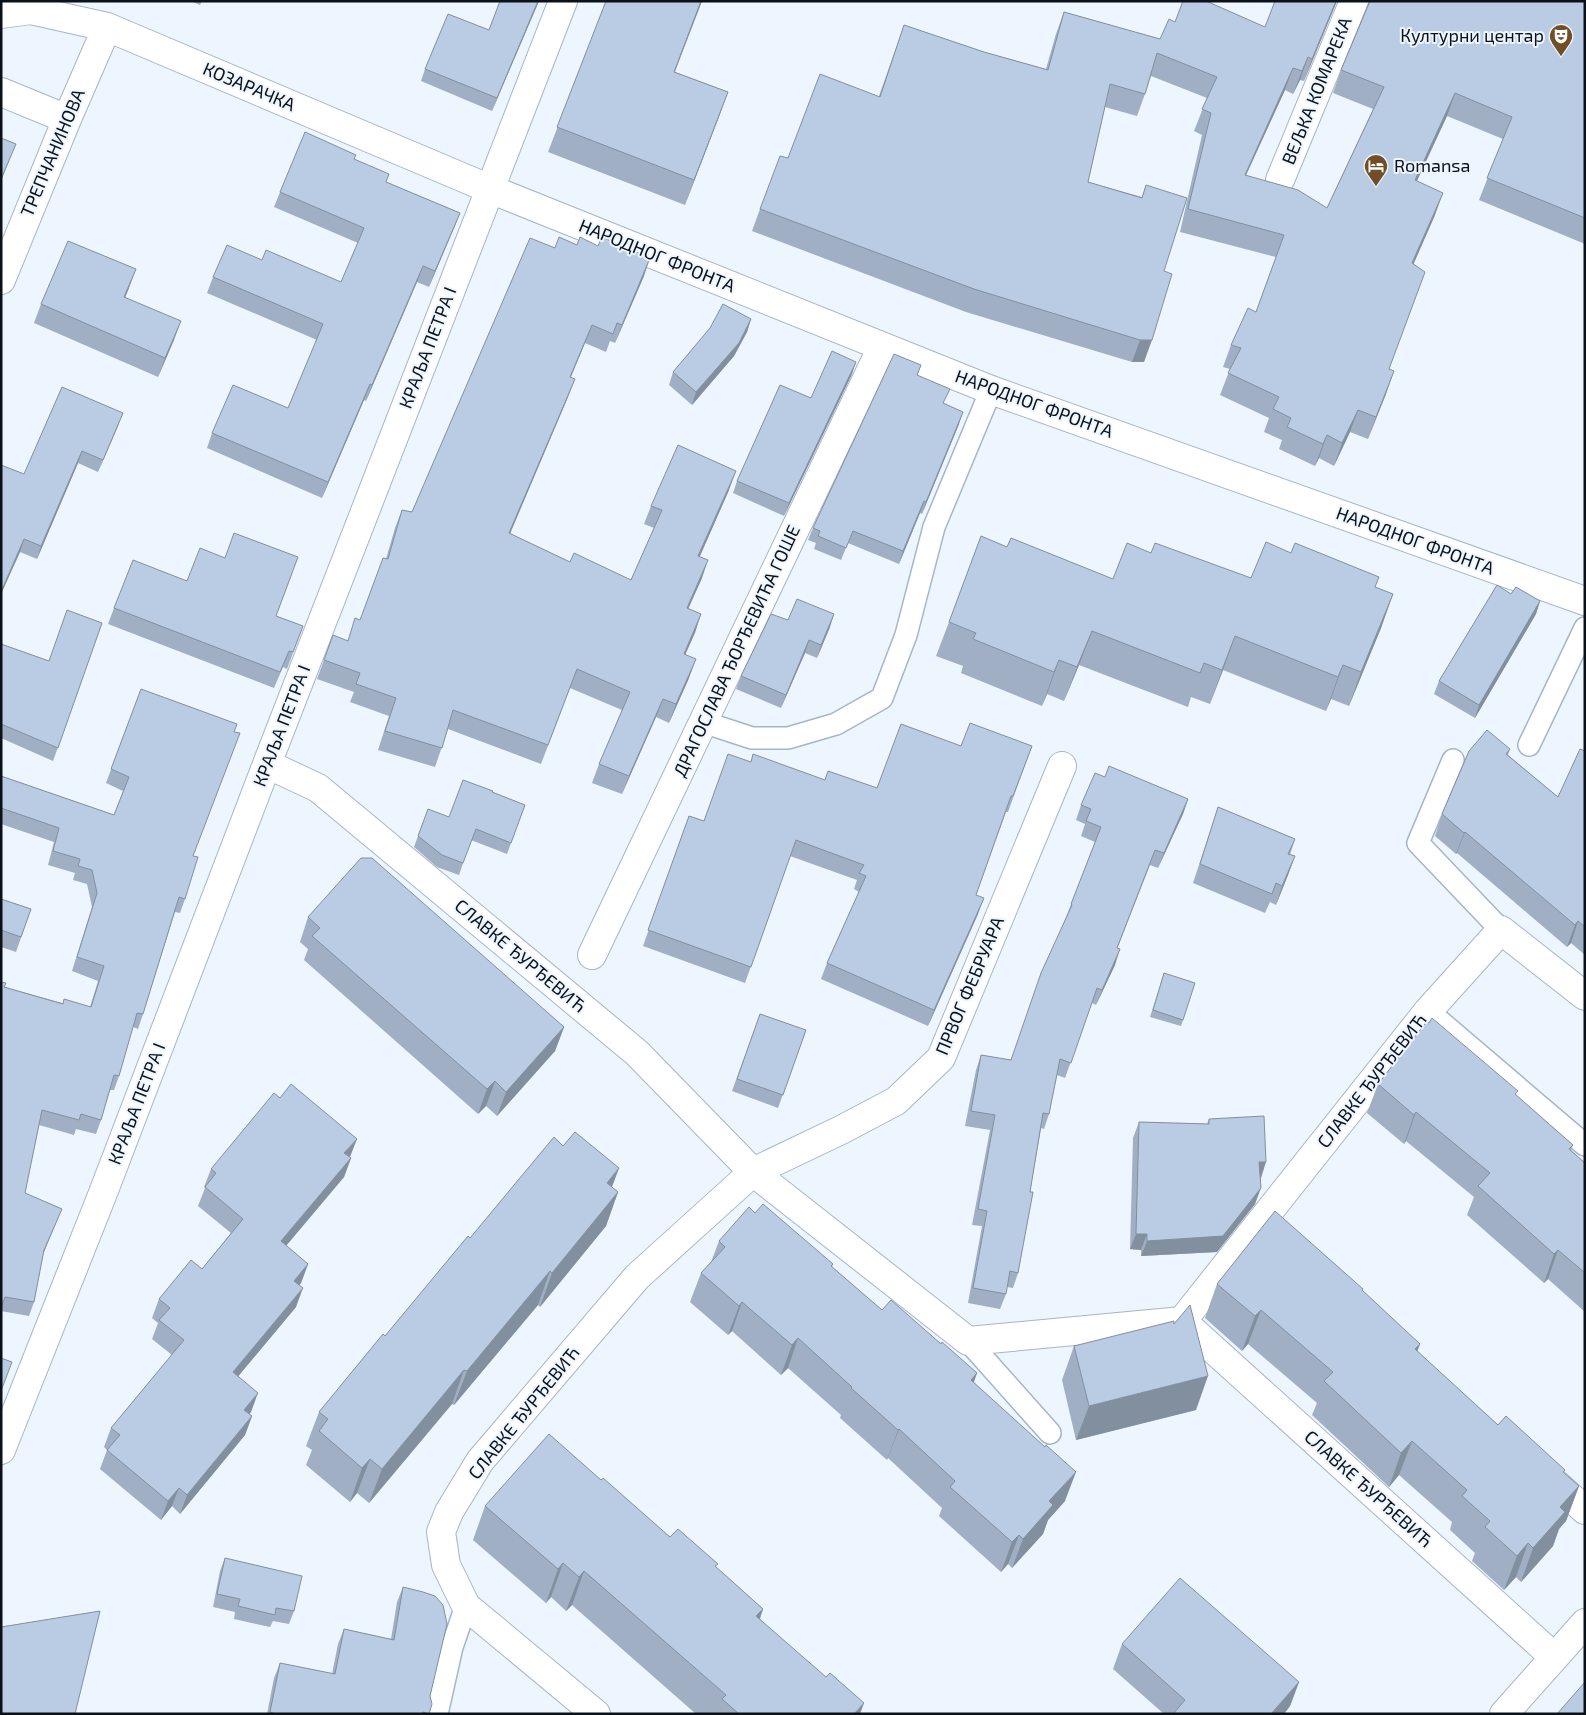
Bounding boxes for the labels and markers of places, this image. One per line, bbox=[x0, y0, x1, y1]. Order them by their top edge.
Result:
theatre icon: Културни центар bbox=[1548, 23, 1574, 57]
place label: Културни центар bbox=[1400, 24, 1544, 46]
hotel icon: Romansa bbox=[1363, 153, 1389, 187]
place label: Romansa bbox=[1394, 154, 1470, 176]

